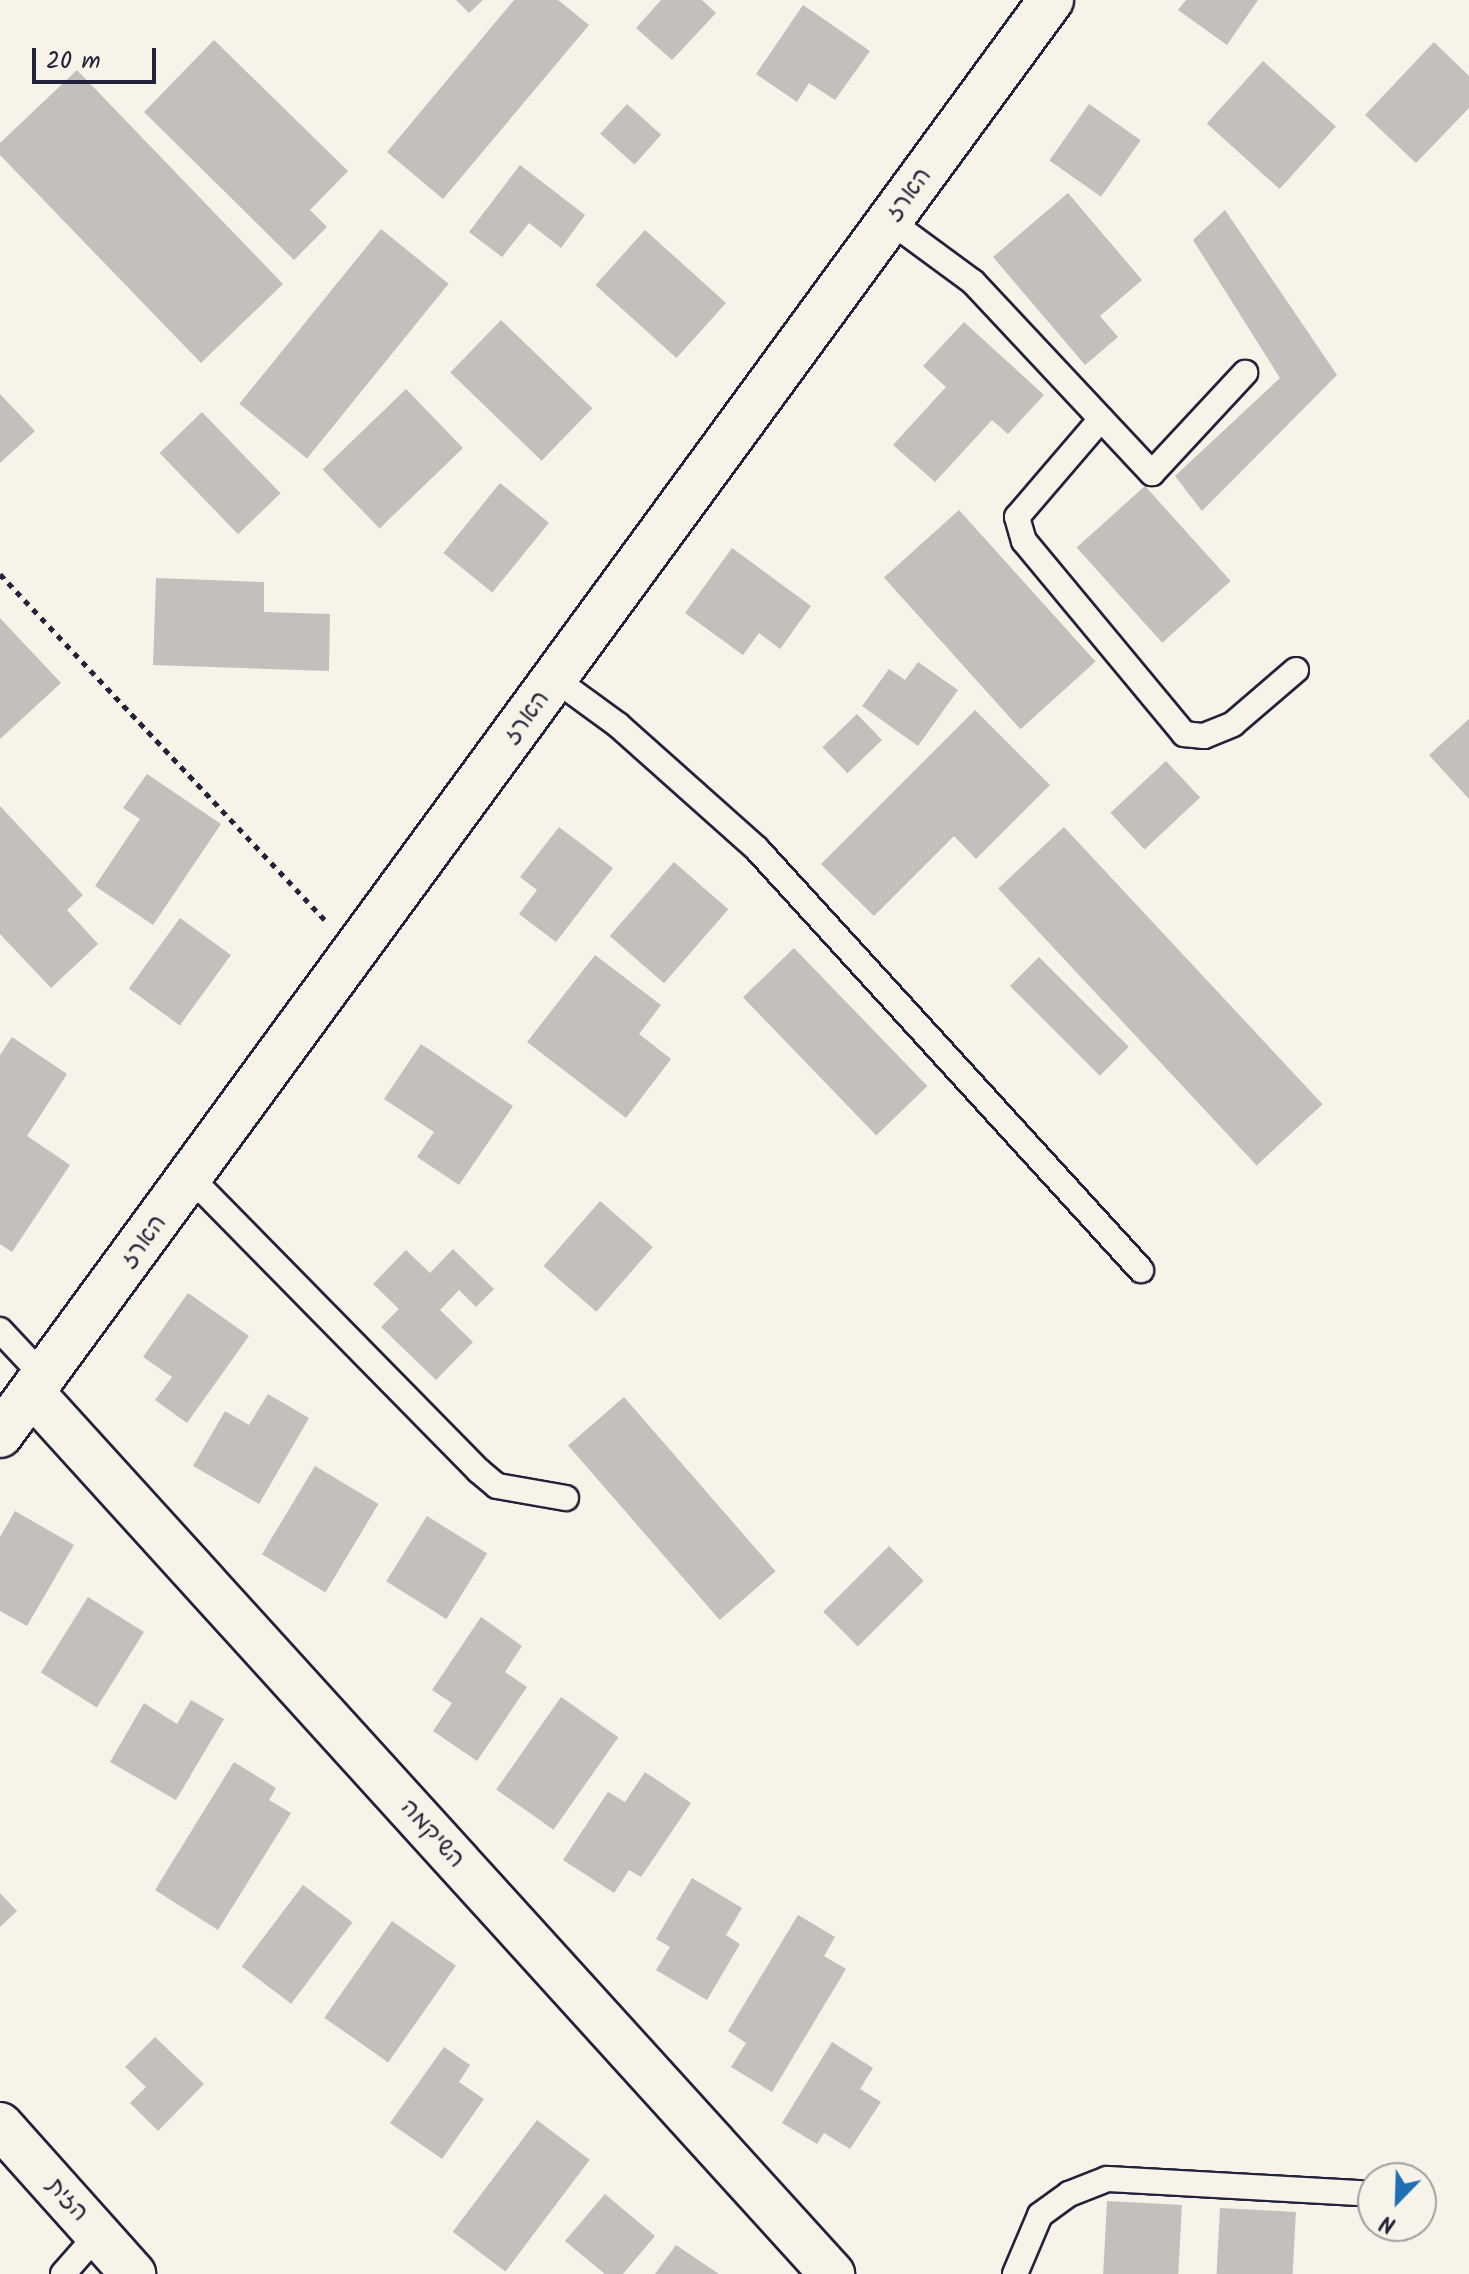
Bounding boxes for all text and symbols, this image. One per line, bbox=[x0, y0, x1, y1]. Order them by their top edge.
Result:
scale bar bbox=[36, 32, 160, 82]
text: 20 m bbox=[46, 42, 101, 81]
street label: הארז bbox=[880, 163, 938, 227]
street label: הארז bbox=[498, 686, 556, 750]
street label: הארז bbox=[115, 1210, 173, 1274]
street label: השיקמה bbox=[394, 1794, 470, 1874]
north arrow bbox=[1357, 2162, 1437, 2242]
street label: הזית bbox=[40, 2172, 94, 2228]
text: N bbox=[1375, 2204, 1401, 2242]

